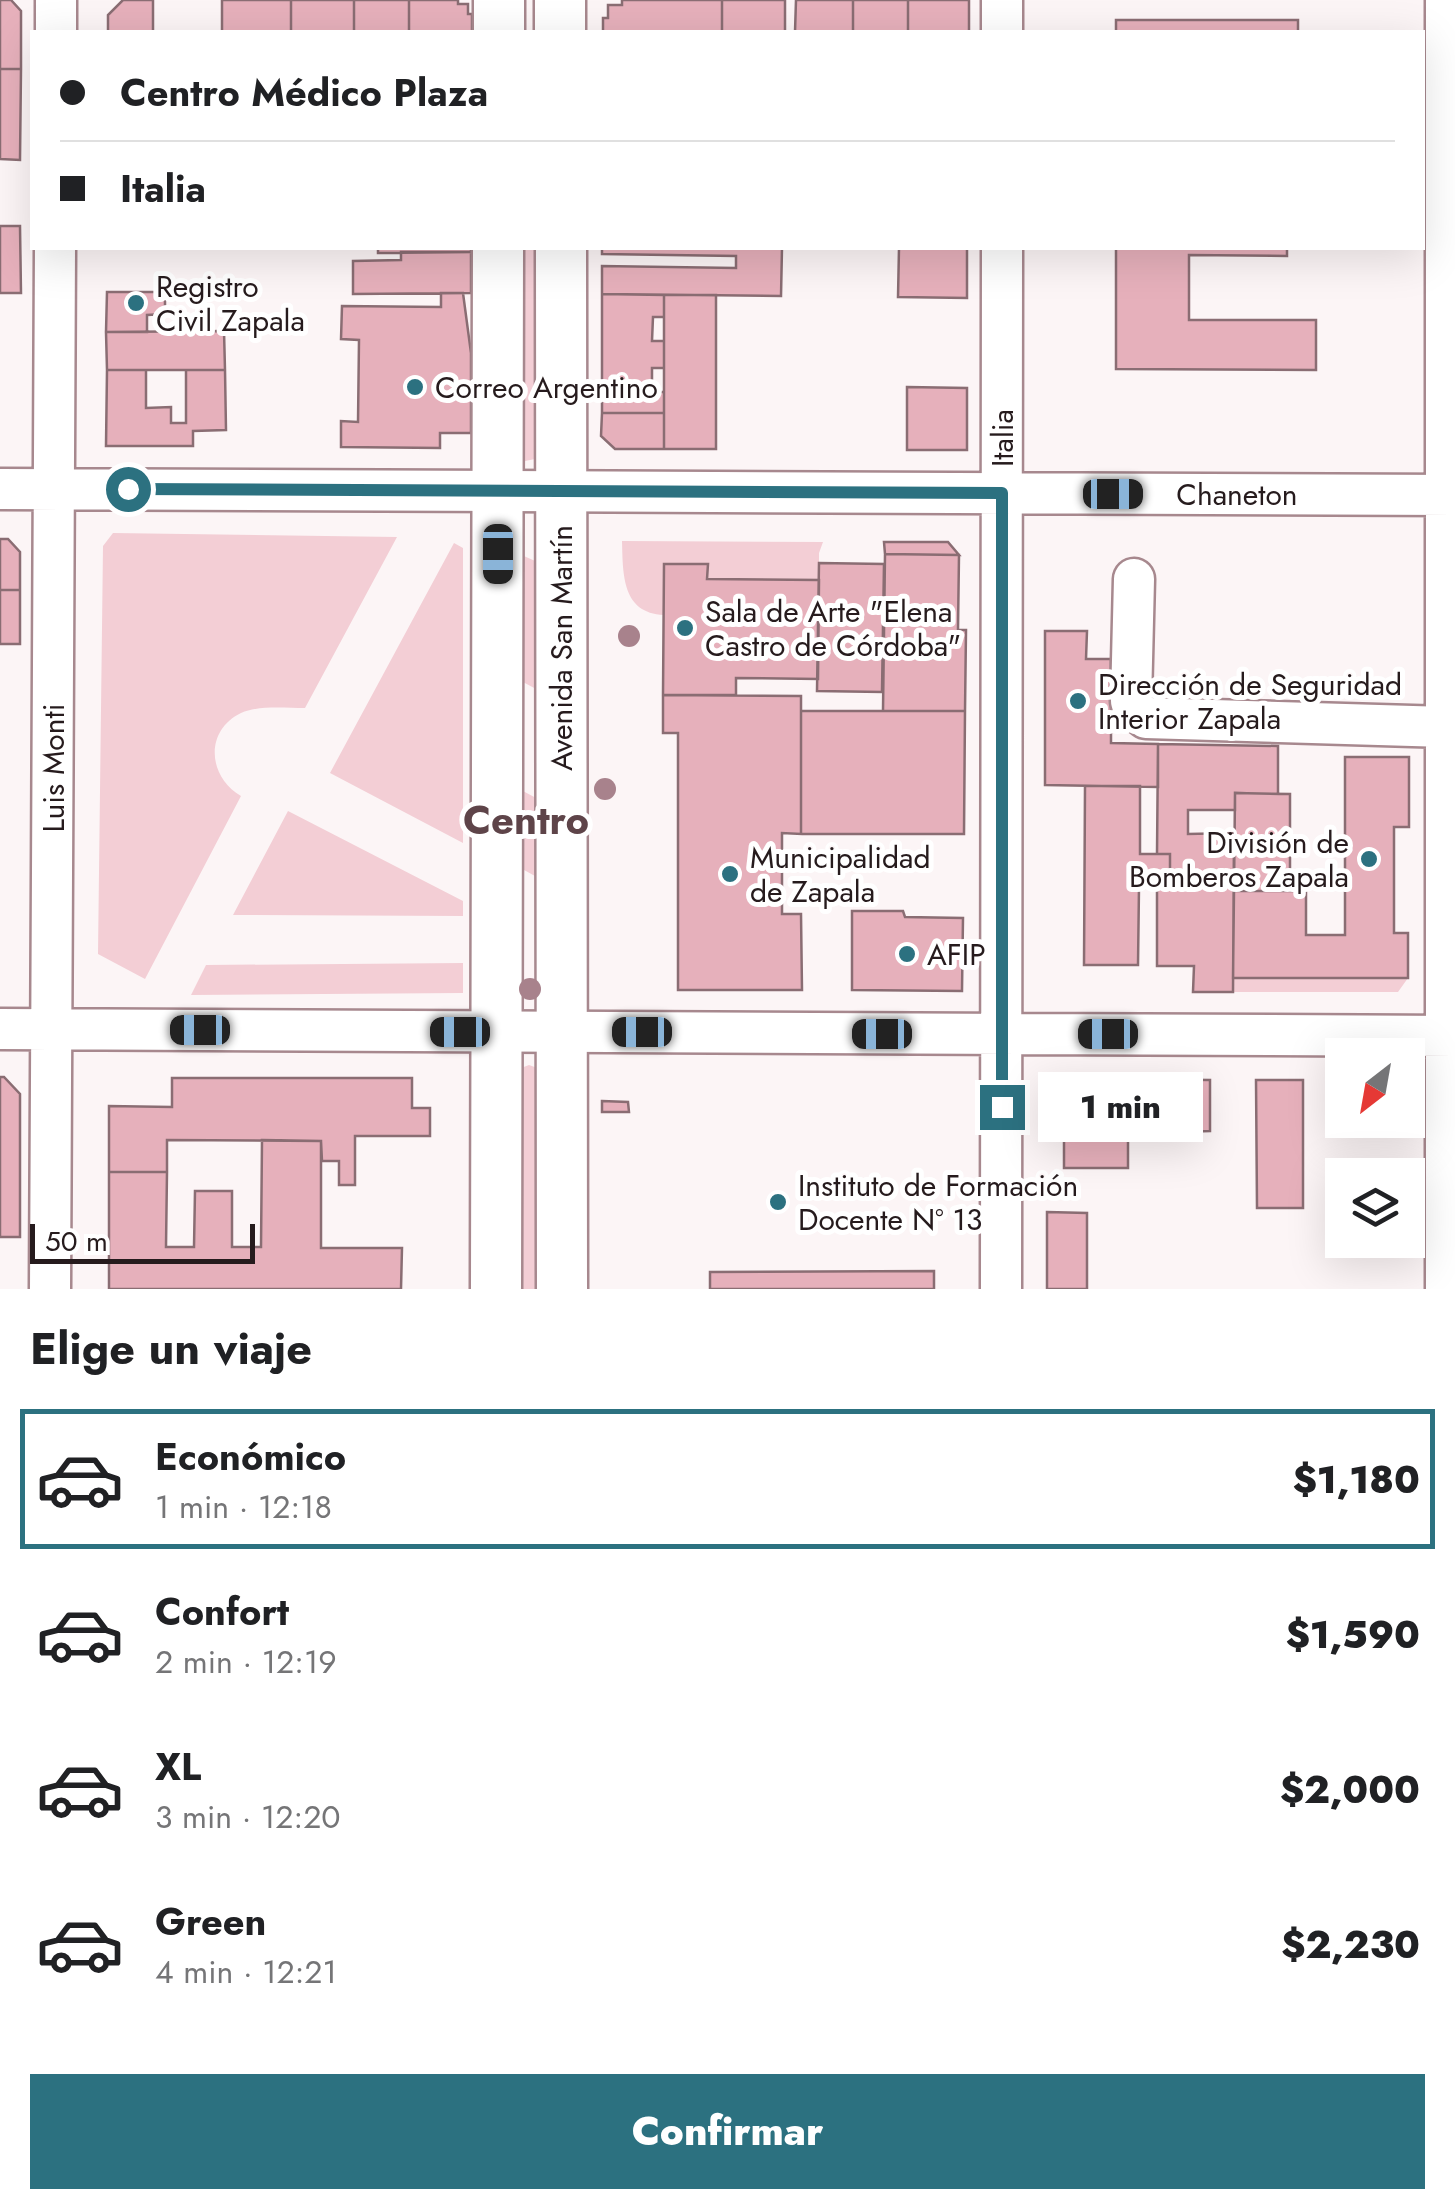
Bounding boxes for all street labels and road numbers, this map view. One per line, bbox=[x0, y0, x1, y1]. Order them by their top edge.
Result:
street label: Italia bbox=[981, 409, 1024, 467]
street label: Chaneton bbox=[1176, 473, 1298, 516]
street label: Avenida San Martín bbox=[540, 525, 583, 771]
street label: Luis Monti bbox=[32, 704, 75, 832]

